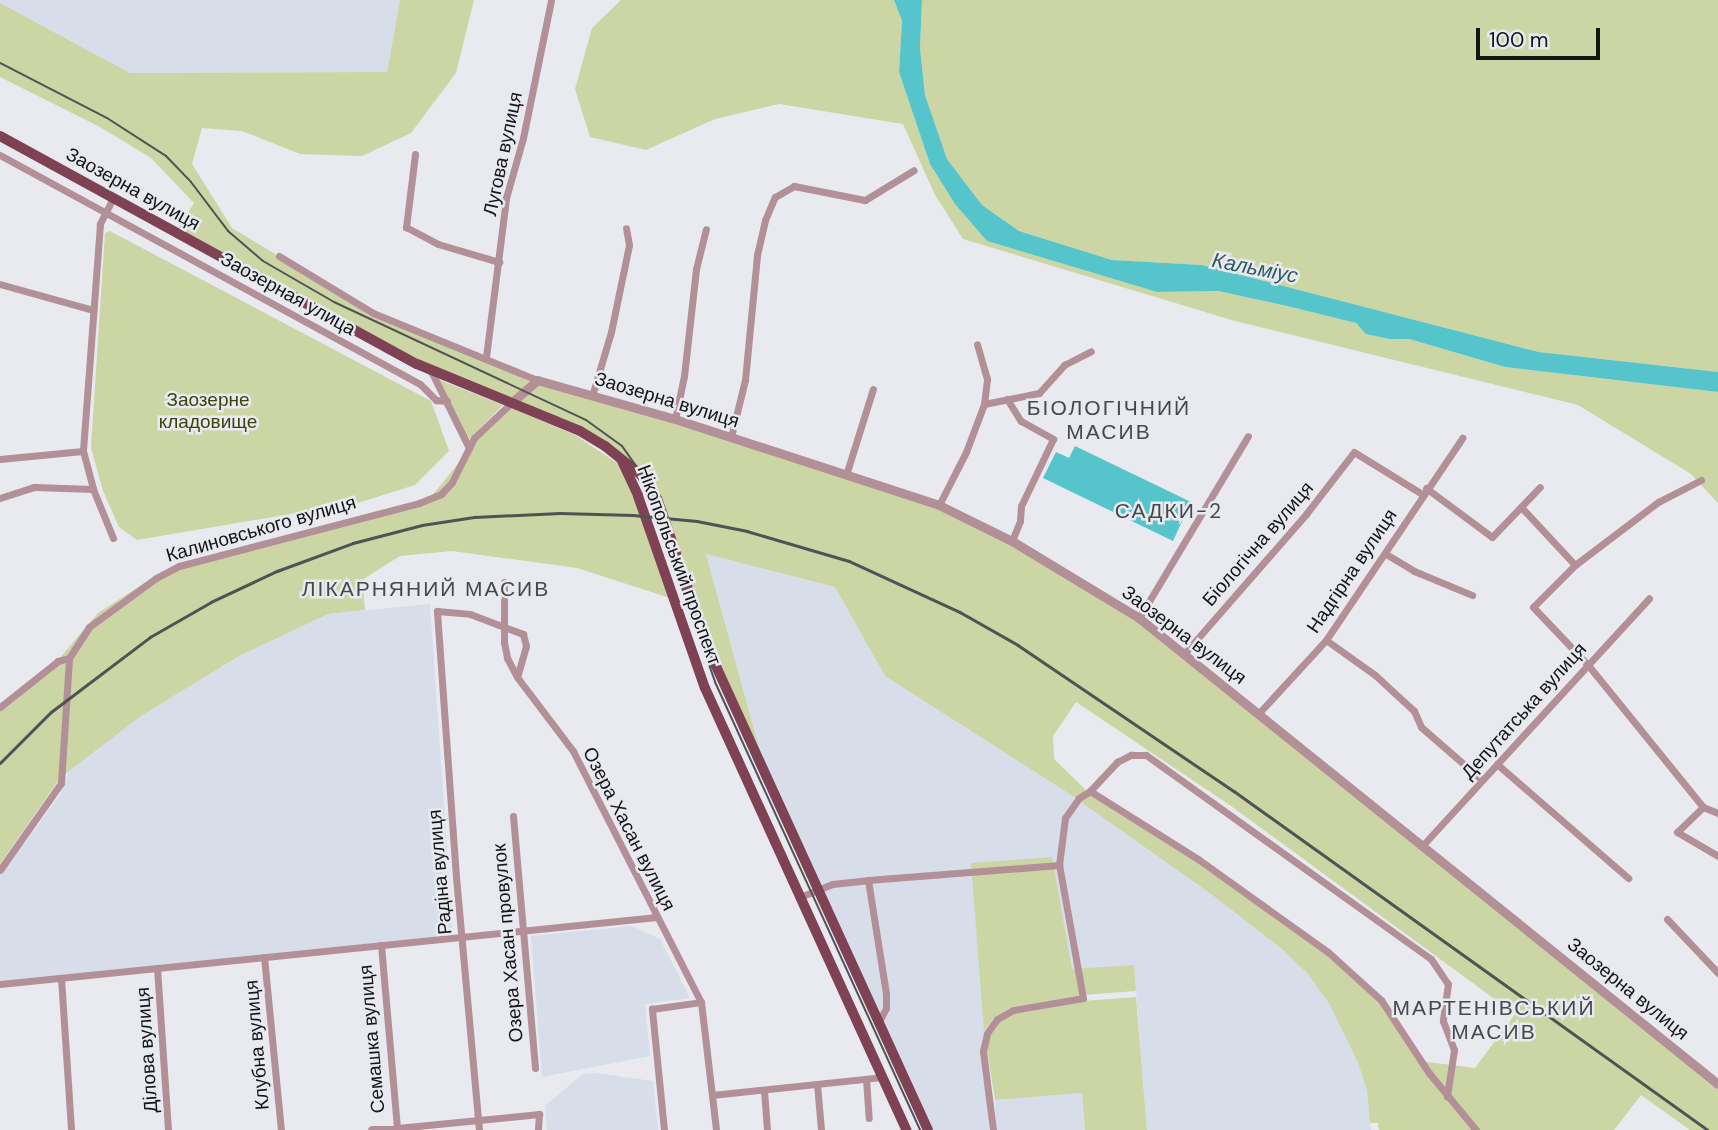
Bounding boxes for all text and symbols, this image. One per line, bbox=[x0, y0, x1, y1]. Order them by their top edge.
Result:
scale bar bbox=[1480, 14, 1604, 58]
text: 100 m bbox=[1489, 26, 1549, 54]
street label: Лугова вулиця bbox=[479, 90, 527, 218]
street label: Заозерна вулиця bbox=[62, 143, 204, 235]
water label: Кальміус bbox=[1210, 247, 1300, 289]
street label: Заозерная улица bbox=[217, 248, 359, 340]
street label: Заозерна вулиця bbox=[592, 367, 742, 433]
park label: Заозерне кладовище bbox=[159, 389, 257, 433]
district label: БІОЛОГІЧНИЙ МАСИВ bbox=[1028, 395, 1190, 445]
street label: Нікопольський проспект bbox=[632, 462, 726, 668]
street label: Біологічна вулиця bbox=[1198, 477, 1318, 611]
street label: Калиновського вулиця bbox=[163, 491, 359, 567]
district label: САДКИ-2 bbox=[1116, 498, 1222, 524]
street label: Надгірна вулиця bbox=[1302, 505, 1402, 637]
district label: ЛІКАРНЯНИЙ МАСИВ bbox=[304, 576, 548, 602]
street label: Заозерна вулиця bbox=[1117, 581, 1251, 689]
street label: Депутатська вулиця bbox=[1457, 638, 1591, 784]
street label: Озера Хасан вулиця bbox=[578, 743, 680, 915]
street label: Радіна вулиця bbox=[423, 808, 457, 936]
street label: Озера Хасан провулок bbox=[488, 843, 528, 1043]
street label: Заозерна вулиця bbox=[1563, 933, 1693, 1045]
street label: Семашка вулиця bbox=[354, 964, 390, 1114]
street label: Клубна вулиця bbox=[240, 979, 274, 1111]
street label: Ділова вулиця bbox=[131, 986, 163, 1114]
district label: МАРТЕНІВСЬКИЙ МАСИВ bbox=[1394, 995, 1594, 1045]

